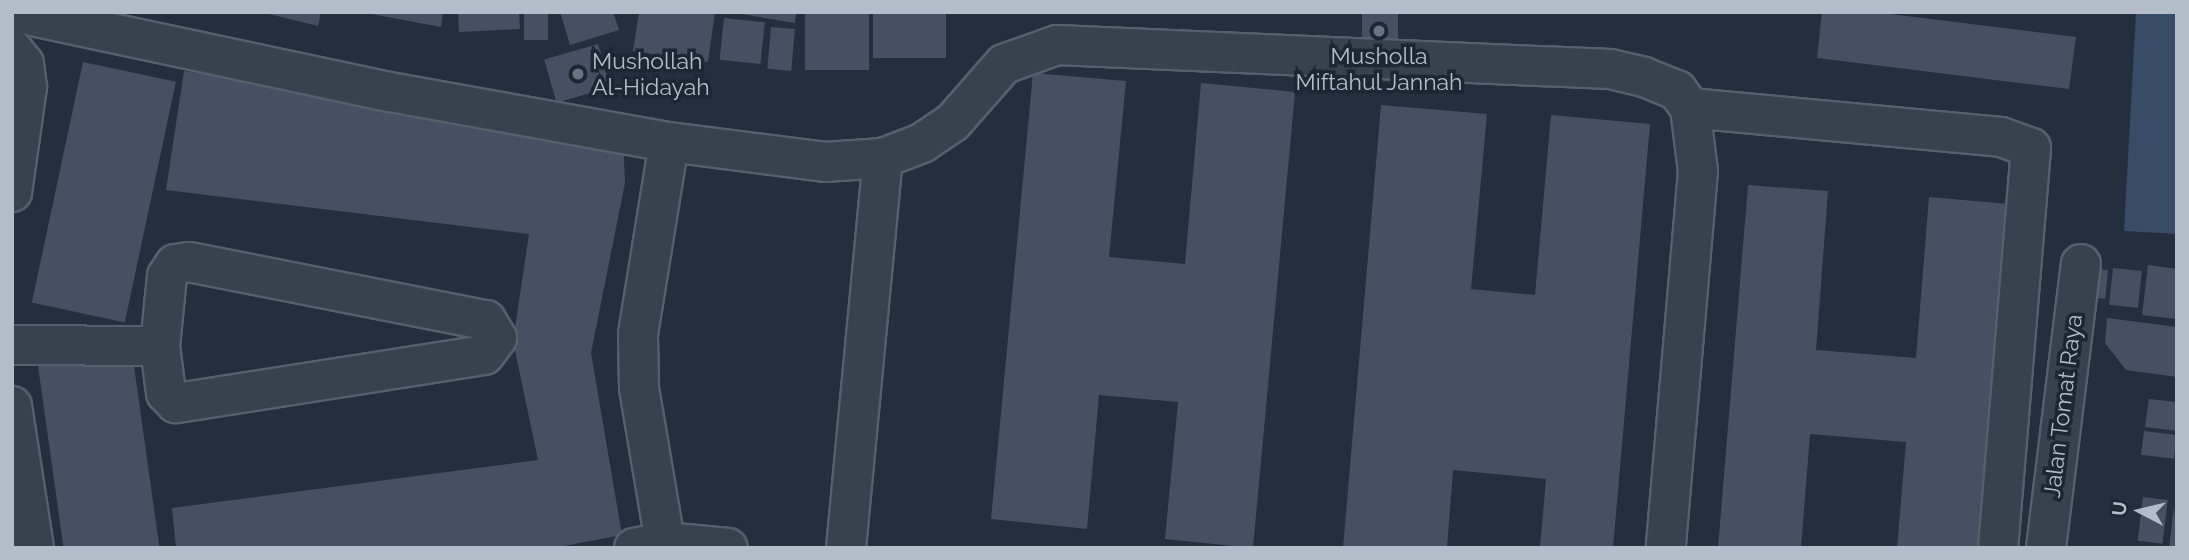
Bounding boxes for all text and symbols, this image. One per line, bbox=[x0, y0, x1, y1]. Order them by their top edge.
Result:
marker: Musholla Miftahul Jannah bbox=[1371, 23, 1387, 39]
place label: Musholla Miftahul Jannah bbox=[1295, 42, 1463, 96]
place label: Mushollah Al-Hidayah bbox=[592, 47, 710, 101]
marker: Mushollah Al-Hidayah bbox=[570, 66, 586, 82]
street label: Jalan Tomat Raya bbox=[2038, 312, 2088, 500]
north arrow bbox=[2105, 476, 2175, 546]
text: U bbox=[2107, 500, 2131, 517]

